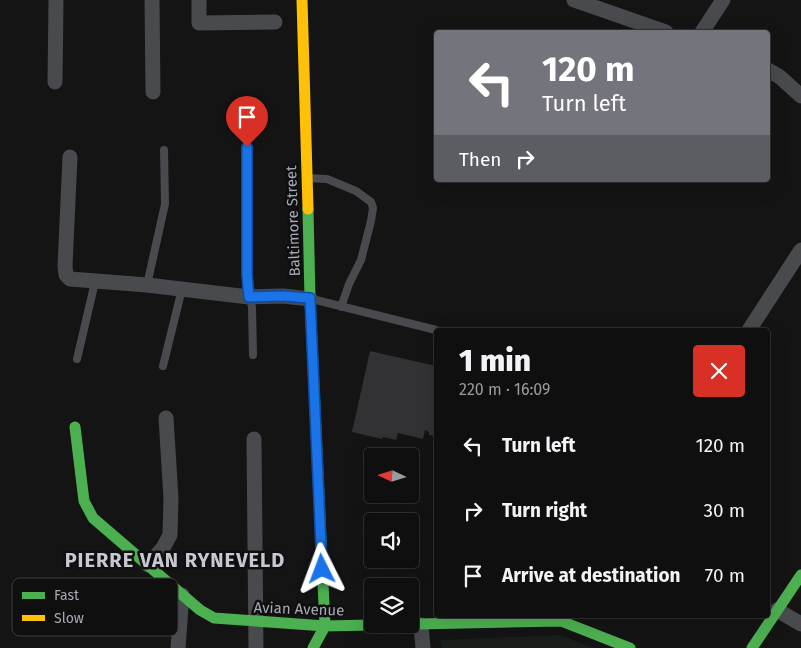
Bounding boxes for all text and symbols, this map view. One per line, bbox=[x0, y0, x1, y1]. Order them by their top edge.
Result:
text: 120 m bbox=[542, 48, 635, 90]
icon: left bbox=[459, 50, 524, 115]
text: Turn left bbox=[542, 90, 626, 117]
pin bbox=[226, 96, 268, 147]
icon: arrive bbox=[233, 103, 261, 131]
icon: right bbox=[511, 145, 539, 173]
text: Then bbox=[459, 148, 501, 171]
street label: Baltimore Street bbox=[282, 165, 304, 277]
text: 1 min bbox=[459, 343, 531, 379]
button: close bbox=[693, 345, 745, 397]
text: 220 m · 16:09 bbox=[459, 380, 551, 399]
icon: left bbox=[459, 432, 487, 460]
text: Turn left bbox=[502, 434, 576, 457]
text: 120 m bbox=[695, 434, 745, 457]
north arrow bbox=[364, 448, 419, 502]
map controls bbox=[364, 448, 419, 633]
icon: right bbox=[459, 497, 487, 525]
text: Turn right bbox=[502, 499, 587, 522]
text: 30 m bbox=[704, 499, 745, 522]
button: sound bbox=[364, 513, 419, 568]
position arrow bbox=[295, 542, 347, 594]
district label: PIERRE VAN RYNEVELD bbox=[65, 548, 285, 572]
icon: arrive bbox=[459, 562, 487, 590]
text: Arrive at destination bbox=[502, 564, 681, 587]
text: 70 m bbox=[705, 564, 745, 587]
legend bbox=[12, 578, 178, 636]
button: layers bbox=[364, 578, 419, 633]
text: Fast bbox=[54, 587, 80, 604]
street label: Avian Avenue bbox=[253, 598, 345, 620]
text: Slow bbox=[54, 610, 84, 627]

